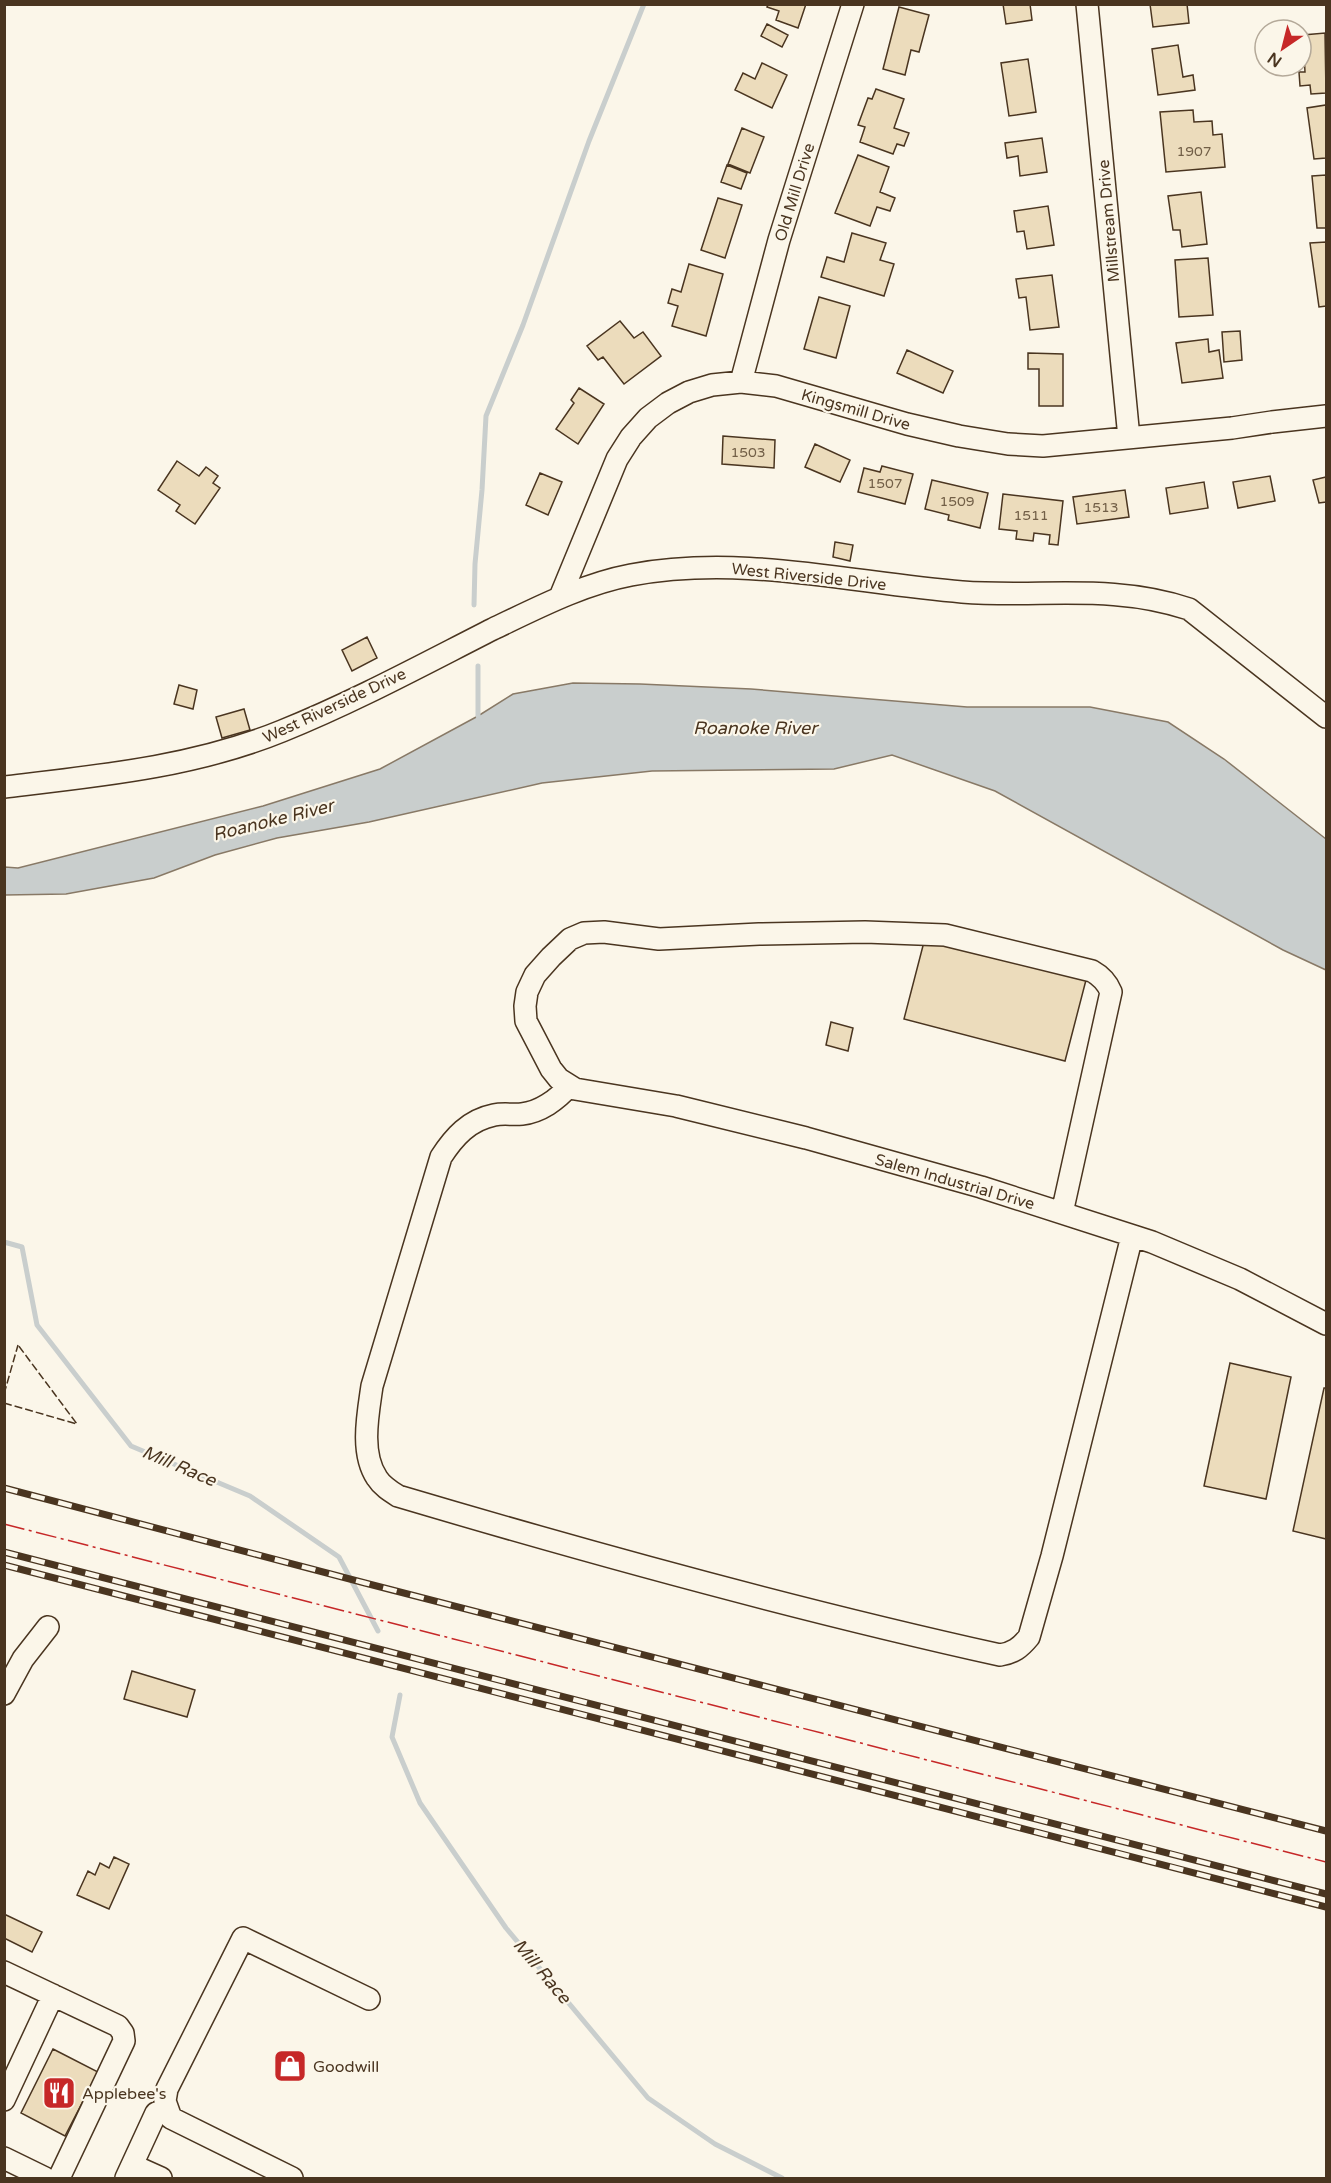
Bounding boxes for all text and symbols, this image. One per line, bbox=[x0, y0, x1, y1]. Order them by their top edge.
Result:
north arrow bbox=[1253, 18, 1313, 78]
text: N bbox=[1264, 48, 1286, 71]
street label: Old Mill Drive bbox=[770, 141, 819, 244]
house number: 1907 bbox=[1176, 143, 1212, 160]
street label: Millstream Drive bbox=[1094, 159, 1124, 283]
street label: Kingsmill Drive bbox=[799, 385, 913, 435]
house number: 1503 bbox=[730, 444, 766, 461]
house number: 1507 bbox=[867, 475, 903, 492]
house number: 1509 bbox=[939, 493, 975, 510]
house number: 1513 bbox=[1083, 499, 1119, 516]
house number: 1511 bbox=[1013, 507, 1049, 524]
street label: West Riverside Drive bbox=[730, 559, 887, 595]
street label: West Riverside Drive bbox=[260, 664, 409, 748]
water label: Roanoke River bbox=[693, 717, 819, 739]
water label: Roanoke River bbox=[210, 794, 338, 846]
street label: Salem Industrial Drive bbox=[873, 1150, 1037, 1214]
water label: Mill Race bbox=[139, 1441, 220, 1492]
water label: Mill Race bbox=[509, 1934, 576, 2009]
shop icon: Goodwill bbox=[272, 2048, 308, 2084]
place label: Goodwill bbox=[313, 2057, 379, 2077]
restaurant icon: Applebee's bbox=[41, 2075, 77, 2111]
place label: Applebee's bbox=[82, 2084, 167, 2104]

